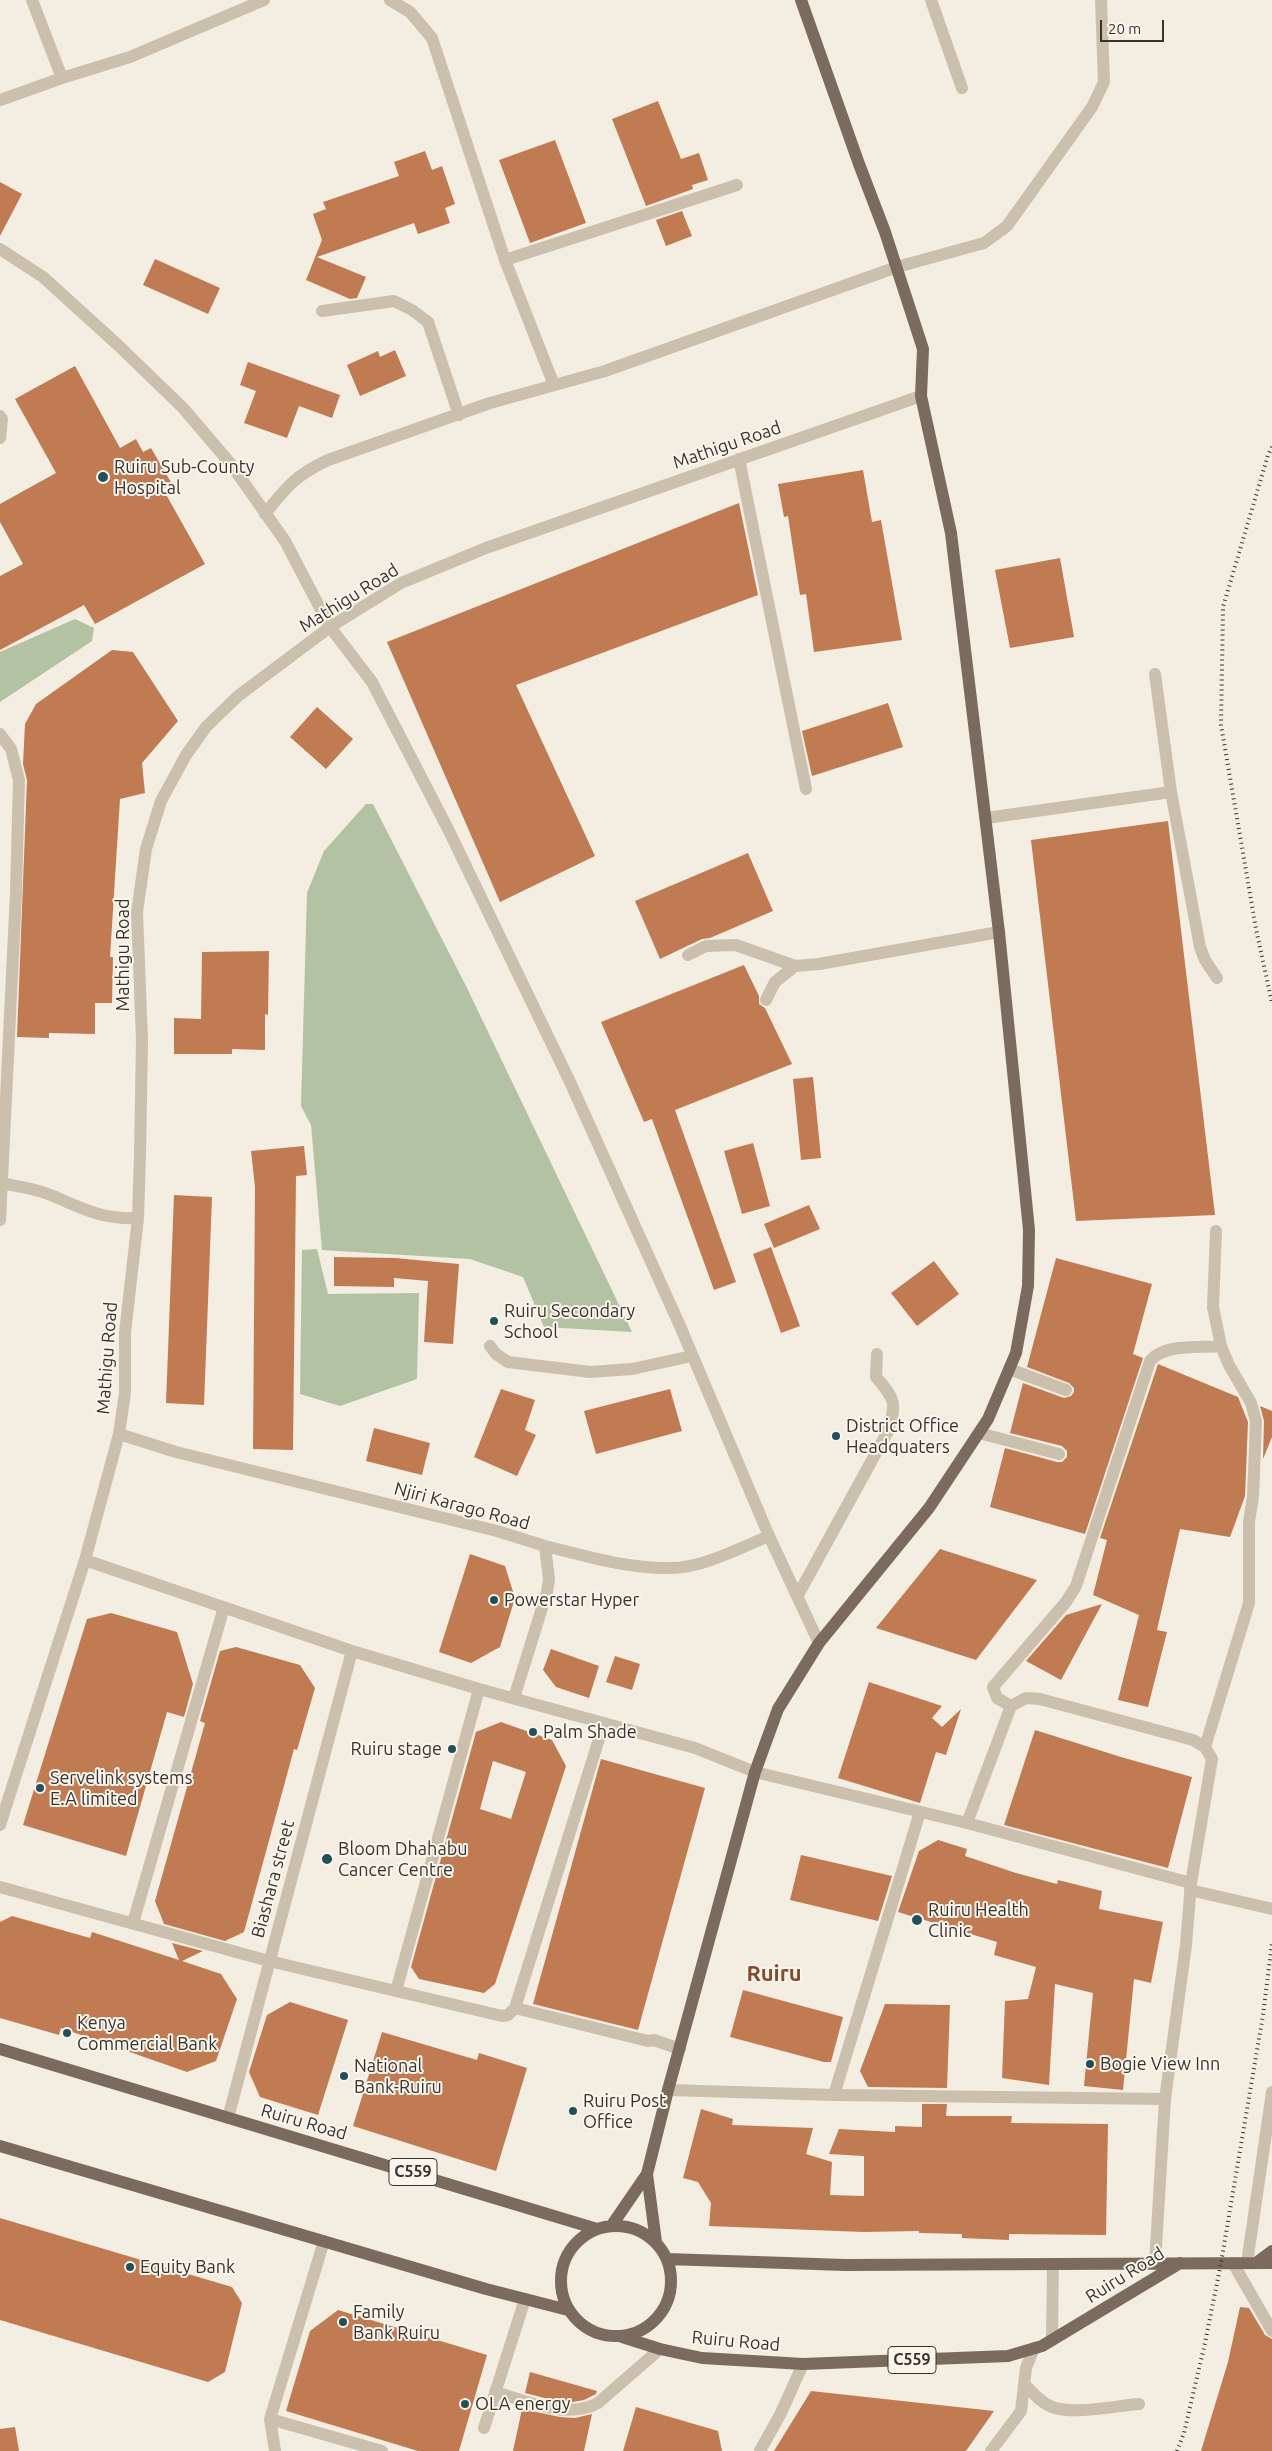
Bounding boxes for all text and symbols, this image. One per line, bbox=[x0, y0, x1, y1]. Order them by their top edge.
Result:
scale bar bbox=[1102, 10, 1166, 42]
text: 20 m bbox=[1108, 20, 1141, 37]
street label: Mathigu Road bbox=[670, 416, 784, 474]
place label: Ruiru Sub-County Hospital bbox=[114, 456, 254, 498]
marker: Ruiru Sub-County Hospital bbox=[96, 470, 110, 484]
street label: Mathigu Road bbox=[295, 559, 403, 637]
street label: Mathigu Road bbox=[112, 899, 134, 1011]
place label: Ruiru Secondary School bbox=[504, 1300, 635, 1342]
street label: Mathigu Road bbox=[92, 1301, 122, 1415]
marker: Ruiru Secondary School bbox=[488, 1315, 500, 1327]
place label: District Office Headquaters bbox=[846, 1415, 959, 1458]
marker: District Office Headquaters bbox=[830, 1430, 842, 1442]
street label: Njiri Karago Road bbox=[392, 1477, 532, 1535]
place label: Powerstar Hyper bbox=[504, 1589, 639, 1611]
marker: Powerstar Hyper bbox=[488, 1594, 500, 1606]
place label: Palm Shade bbox=[543, 1721, 637, 1743]
marker: Palm Shade bbox=[527, 1726, 539, 1738]
place label: Ruiru stage bbox=[351, 1738, 442, 1760]
marker: Ruiru stage bbox=[446, 1743, 458, 1755]
place label: Servelink systems E.A limited bbox=[50, 1767, 192, 1810]
marker: Servelink systems E.A limited bbox=[34, 1782, 46, 1794]
street label: Biashara street bbox=[247, 1818, 299, 1940]
place label: Bloom Dhahabu Cancer Centre bbox=[338, 1838, 467, 1880]
marker: Bloom Dhahabu Cancer Centre bbox=[320, 1852, 334, 1866]
place label: Ruiru Health Clinic bbox=[928, 1899, 1029, 1942]
marker: Ruiru Health Clinic bbox=[910, 1913, 924, 1927]
district label: Ruiru bbox=[746, 1961, 802, 1987]
place label: Kenya Commercial Bank bbox=[77, 2012, 217, 2054]
marker: Kenya Commercial Bank bbox=[61, 2027, 73, 2039]
place label: Bogie View Inn bbox=[1100, 2053, 1220, 2075]
place label: National Bank-Ruiru bbox=[354, 2055, 442, 2098]
marker: Bogie View Inn bbox=[1084, 2058, 1096, 2070]
marker: National Bank-Ruiru bbox=[338, 2070, 350, 2082]
place label: Ruiru Post Office bbox=[583, 2090, 666, 2132]
street label: Ruiru Road bbox=[258, 2099, 350, 2145]
marker: Ruiru Post Office bbox=[567, 2105, 579, 2117]
road number: C559 bbox=[389, 2158, 437, 2186]
street label: Ruiru Road bbox=[1082, 2242, 1168, 2308]
place label: Equity Bank bbox=[140, 2256, 235, 2278]
marker: Equity Bank bbox=[124, 2261, 136, 2273]
place label: Family Bank Ruiru bbox=[353, 2301, 440, 2344]
marker: Family Bank Ruiru bbox=[337, 2316, 349, 2328]
street label: Ruiru Road bbox=[691, 2326, 781, 2356]
road number: C559 bbox=[888, 2346, 936, 2374]
place label: OLA energy bbox=[475, 2393, 570, 2415]
marker: OLA energy bbox=[459, 2398, 471, 2410]

